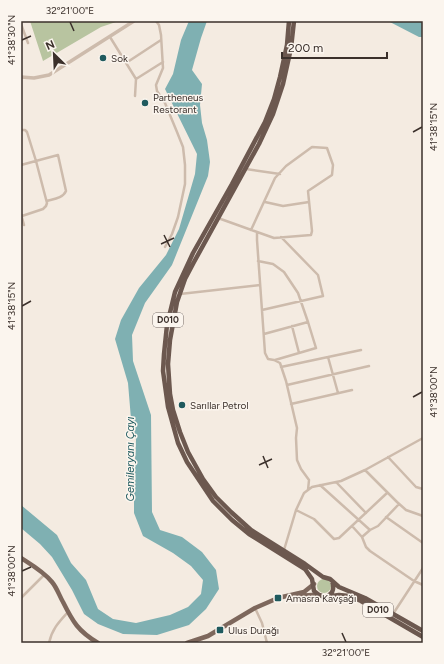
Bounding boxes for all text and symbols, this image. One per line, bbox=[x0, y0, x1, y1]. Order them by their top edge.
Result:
text: 32°21'00"E bbox=[46, 4, 94, 17]
text: 41°38'30"N bbox=[5, 15, 18, 65]
north arrow bbox=[34, 34, 74, 74]
scale bar bbox=[282, 34, 387, 60]
text: N bbox=[44, 38, 57, 53]
text: 200 m bbox=[288, 41, 323, 55]
place label: Sok bbox=[111, 52, 128, 65]
marker: Sok bbox=[98, 53, 108, 63]
place label: Partheneus Restorant bbox=[153, 91, 204, 116]
marker: Partheneus Restorant bbox=[140, 98, 150, 108]
text: 41°38'15"N bbox=[427, 103, 440, 151]
text: 41°38'15"N bbox=[5, 282, 18, 330]
road number: D010 bbox=[153, 313, 183, 327]
text: 41°38'00"N bbox=[427, 366, 440, 418]
place label: Sarıllar Petrol bbox=[190, 399, 249, 412]
marker: Sarıllar Petrol bbox=[177, 400, 187, 410]
water label: Gemileryanı Çayı bbox=[124, 416, 137, 501]
text: 41°38'00"N bbox=[5, 545, 18, 597]
place label: Amasra Kavşağı bbox=[286, 592, 356, 605]
marker: Amasra Kavşağı bbox=[273, 593, 283, 603]
road number: D010 bbox=[363, 603, 393, 617]
place label: Ulus Durağı bbox=[228, 624, 279, 637]
marker: Ulus Durağı bbox=[215, 625, 225, 635]
text: 32°21'00"E bbox=[322, 646, 370, 659]

